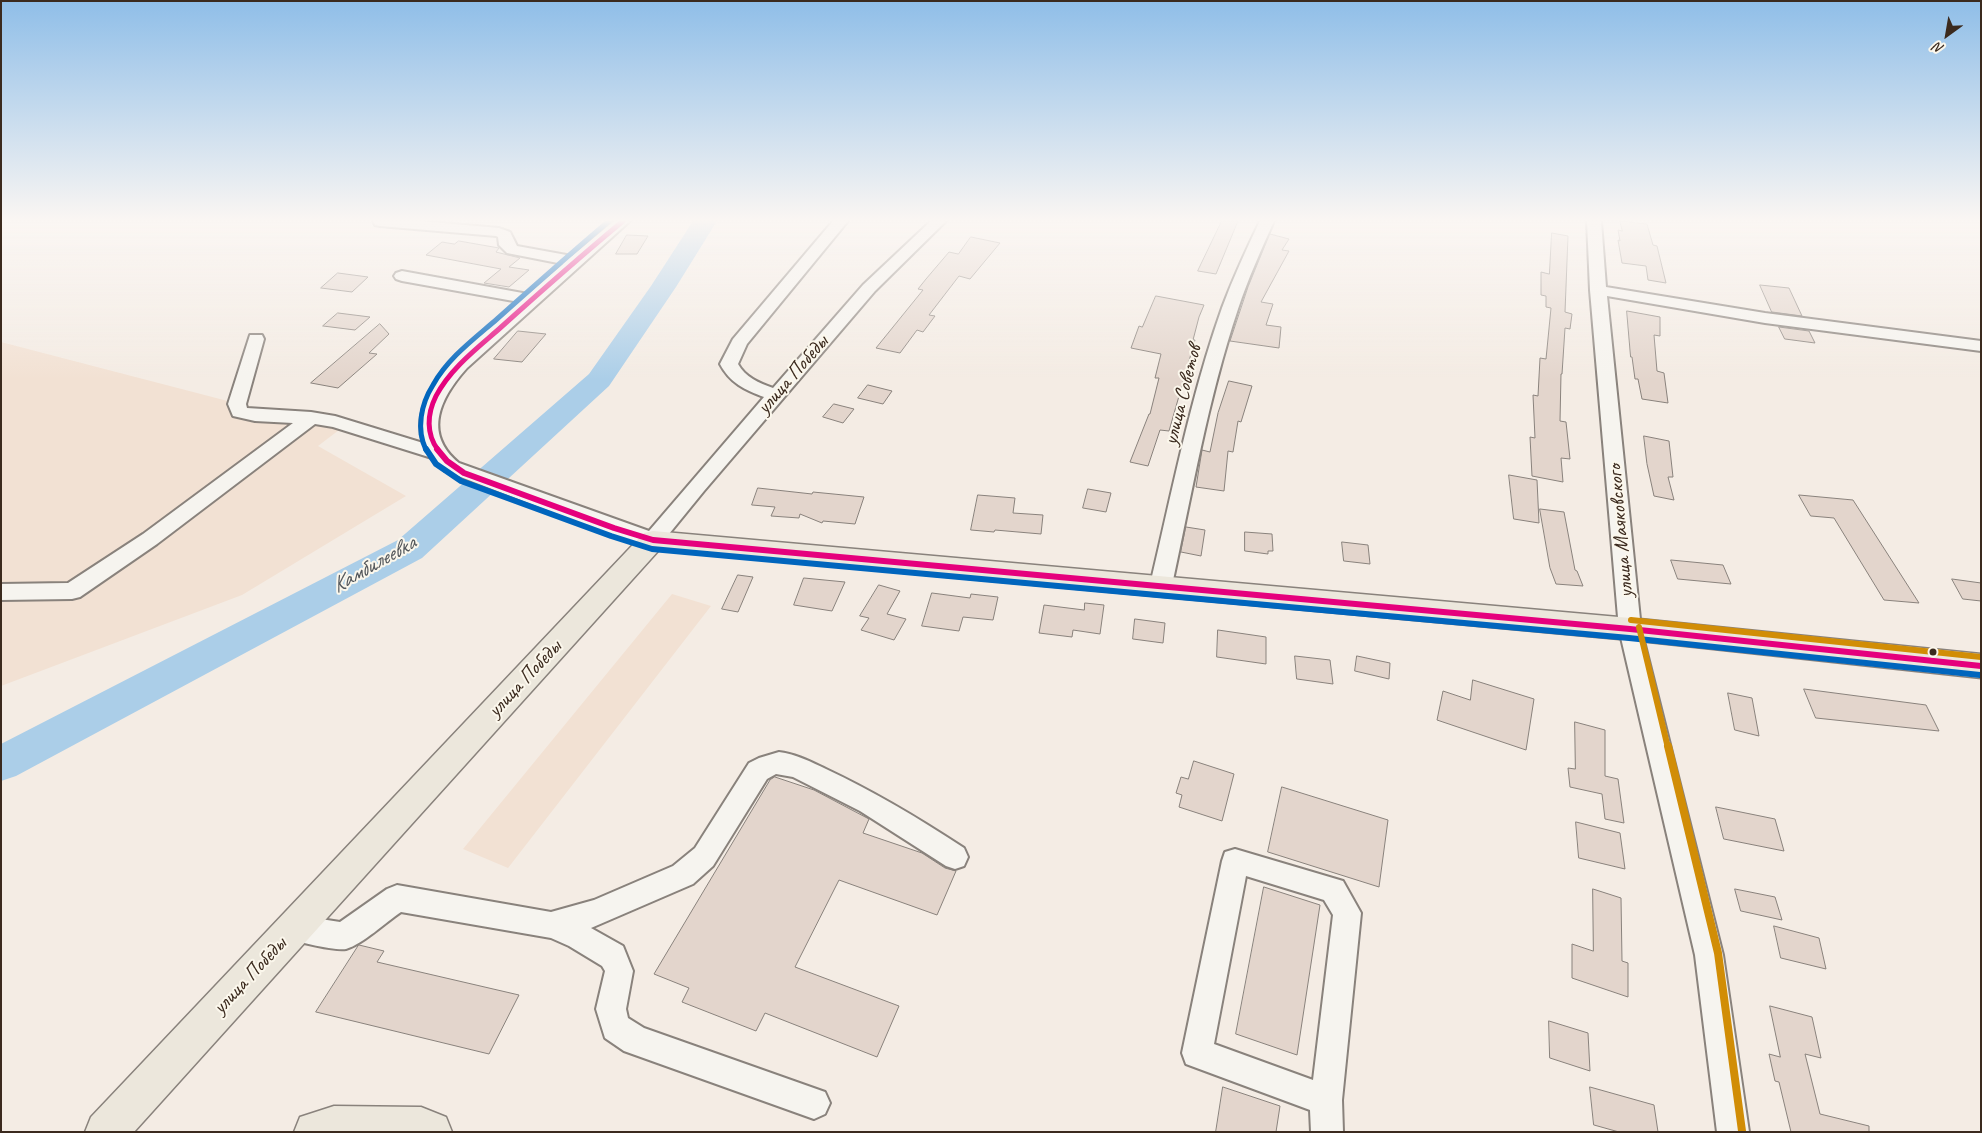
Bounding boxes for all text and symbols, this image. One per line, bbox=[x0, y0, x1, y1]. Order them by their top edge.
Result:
north arrow bbox=[1922, 10, 1972, 60]
text: N bbox=[1931, 39, 1947, 58]
street label: улица Победы bbox=[752, 330, 834, 420]
street label: улица Советов bbox=[1158, 342, 1208, 448]
street label: улица Маяковского bbox=[1603, 463, 1639, 599]
water label: Камбилеевка bbox=[327, 530, 421, 600]
street label: улица Победы bbox=[483, 635, 567, 723]
unlabelled marker bbox=[1928, 647, 1938, 657]
street label: улица Победы bbox=[208, 932, 292, 1020]

